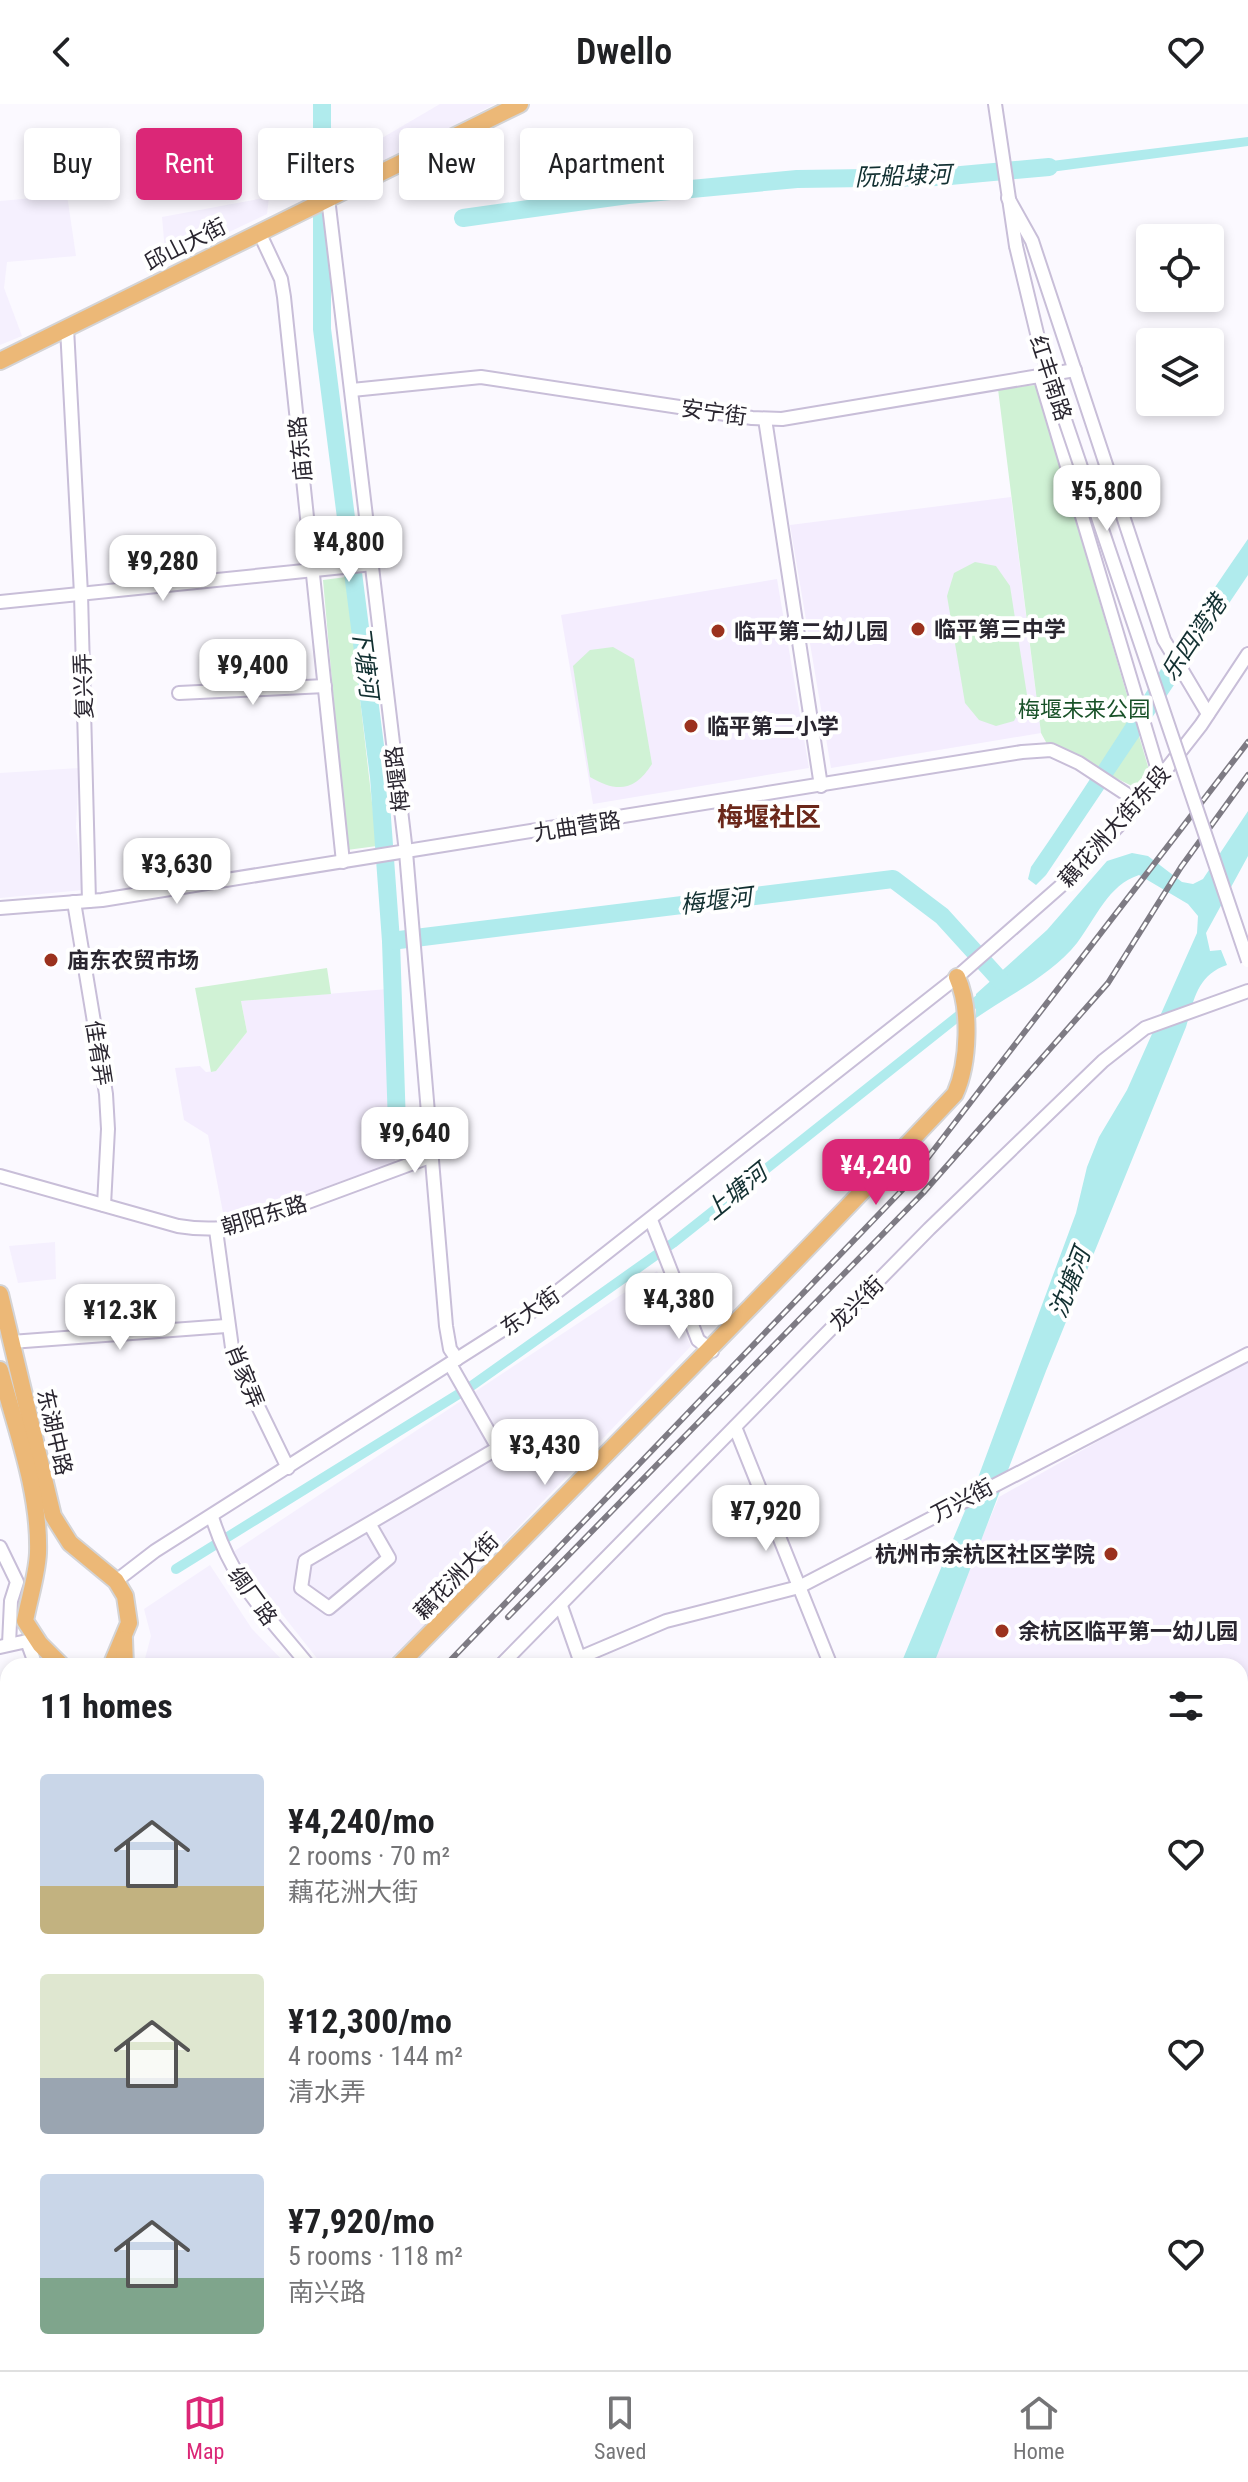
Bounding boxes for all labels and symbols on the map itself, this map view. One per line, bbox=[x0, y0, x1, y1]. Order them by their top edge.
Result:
water label: 阮船埭河 bbox=[855, 160, 955, 192]
street label: 邱山大街 bbox=[140, 213, 230, 276]
street label: 红丰南路 bbox=[1025, 332, 1076, 424]
street label: 安宁街 bbox=[680, 396, 748, 429]
street label: 庙东路 bbox=[285, 415, 316, 483]
pin: ¥5,800 bbox=[1042, 465, 1172, 533]
pin: ¥4,800 bbox=[284, 516, 414, 584]
pin: ¥9,280 bbox=[98, 535, 228, 603]
water label: 乐四湾港 bbox=[1156, 588, 1234, 686]
place label: 临平第三中学 bbox=[934, 617, 1066, 642]
place label: 临平第二幼儿园 bbox=[734, 619, 888, 644]
marker: 临平第三中学 bbox=[909, 620, 927, 638]
marker: 临平第二幼儿园 bbox=[709, 622, 727, 640]
water label: 下塘河 bbox=[347, 625, 384, 703]
pin: ¥9,400 bbox=[188, 639, 318, 707]
street label: 复兴弄 bbox=[70, 653, 97, 719]
park label: 梅堰未来公园 bbox=[1018, 697, 1150, 722]
place label: 临平第二小学 bbox=[707, 714, 839, 739]
marker: 临平第二小学 bbox=[682, 717, 700, 735]
street label: 梅堰路 bbox=[381, 745, 414, 813]
street label: 藕花洲大街东段 bbox=[1054, 761, 1175, 892]
district label: 梅堰社区 bbox=[717, 802, 821, 832]
street label: 九曲营路 bbox=[532, 807, 622, 846]
pin: ¥3,630 bbox=[112, 838, 242, 906]
water label: 梅堰河 bbox=[679, 882, 757, 919]
place label: 庙东农贸市场 bbox=[67, 948, 199, 973]
marker: 庙东农贸市场 bbox=[42, 951, 60, 969]
street label: 佳肴弄 bbox=[81, 1019, 116, 1088]
pin: ¥9,640 bbox=[350, 1107, 480, 1175]
pin: ¥4,240 bbox=[811, 1139, 941, 1207]
water label: 上塘河 bbox=[699, 1156, 776, 1226]
street label: 朝阳东路 bbox=[218, 1191, 310, 1240]
water label: 沈塘河 bbox=[1044, 1241, 1097, 1322]
street label: 龙兴街 bbox=[824, 1271, 889, 1336]
pin: ¥4,380 bbox=[614, 1273, 744, 1341]
street label: 东大街 bbox=[496, 1282, 564, 1341]
pin: ¥12.3K bbox=[55, 1284, 185, 1352]
street label: 肖家弄 bbox=[221, 1341, 268, 1411]
street label: 东湖中路 bbox=[32, 1386, 77, 1478]
pin: ¥3,430 bbox=[480, 1419, 610, 1487]
street label: 万兴街 bbox=[927, 1474, 997, 1527]
pin: ¥7,920 bbox=[701, 1485, 831, 1553]
street label: 藕花洲大街 bbox=[409, 1528, 504, 1625]
place label: 杭州市余杭区社区学院 bbox=[875, 1542, 1095, 1567]
marker: 杭州市余杭区社区学院 bbox=[1102, 1545, 1120, 1563]
street label: 绸厂路 bbox=[223, 1562, 282, 1630]
place label: 余杭区临平第一幼儿园 bbox=[1018, 1619, 1238, 1644]
marker: 余杭区临平第一幼儿园 bbox=[993, 1622, 1011, 1640]

